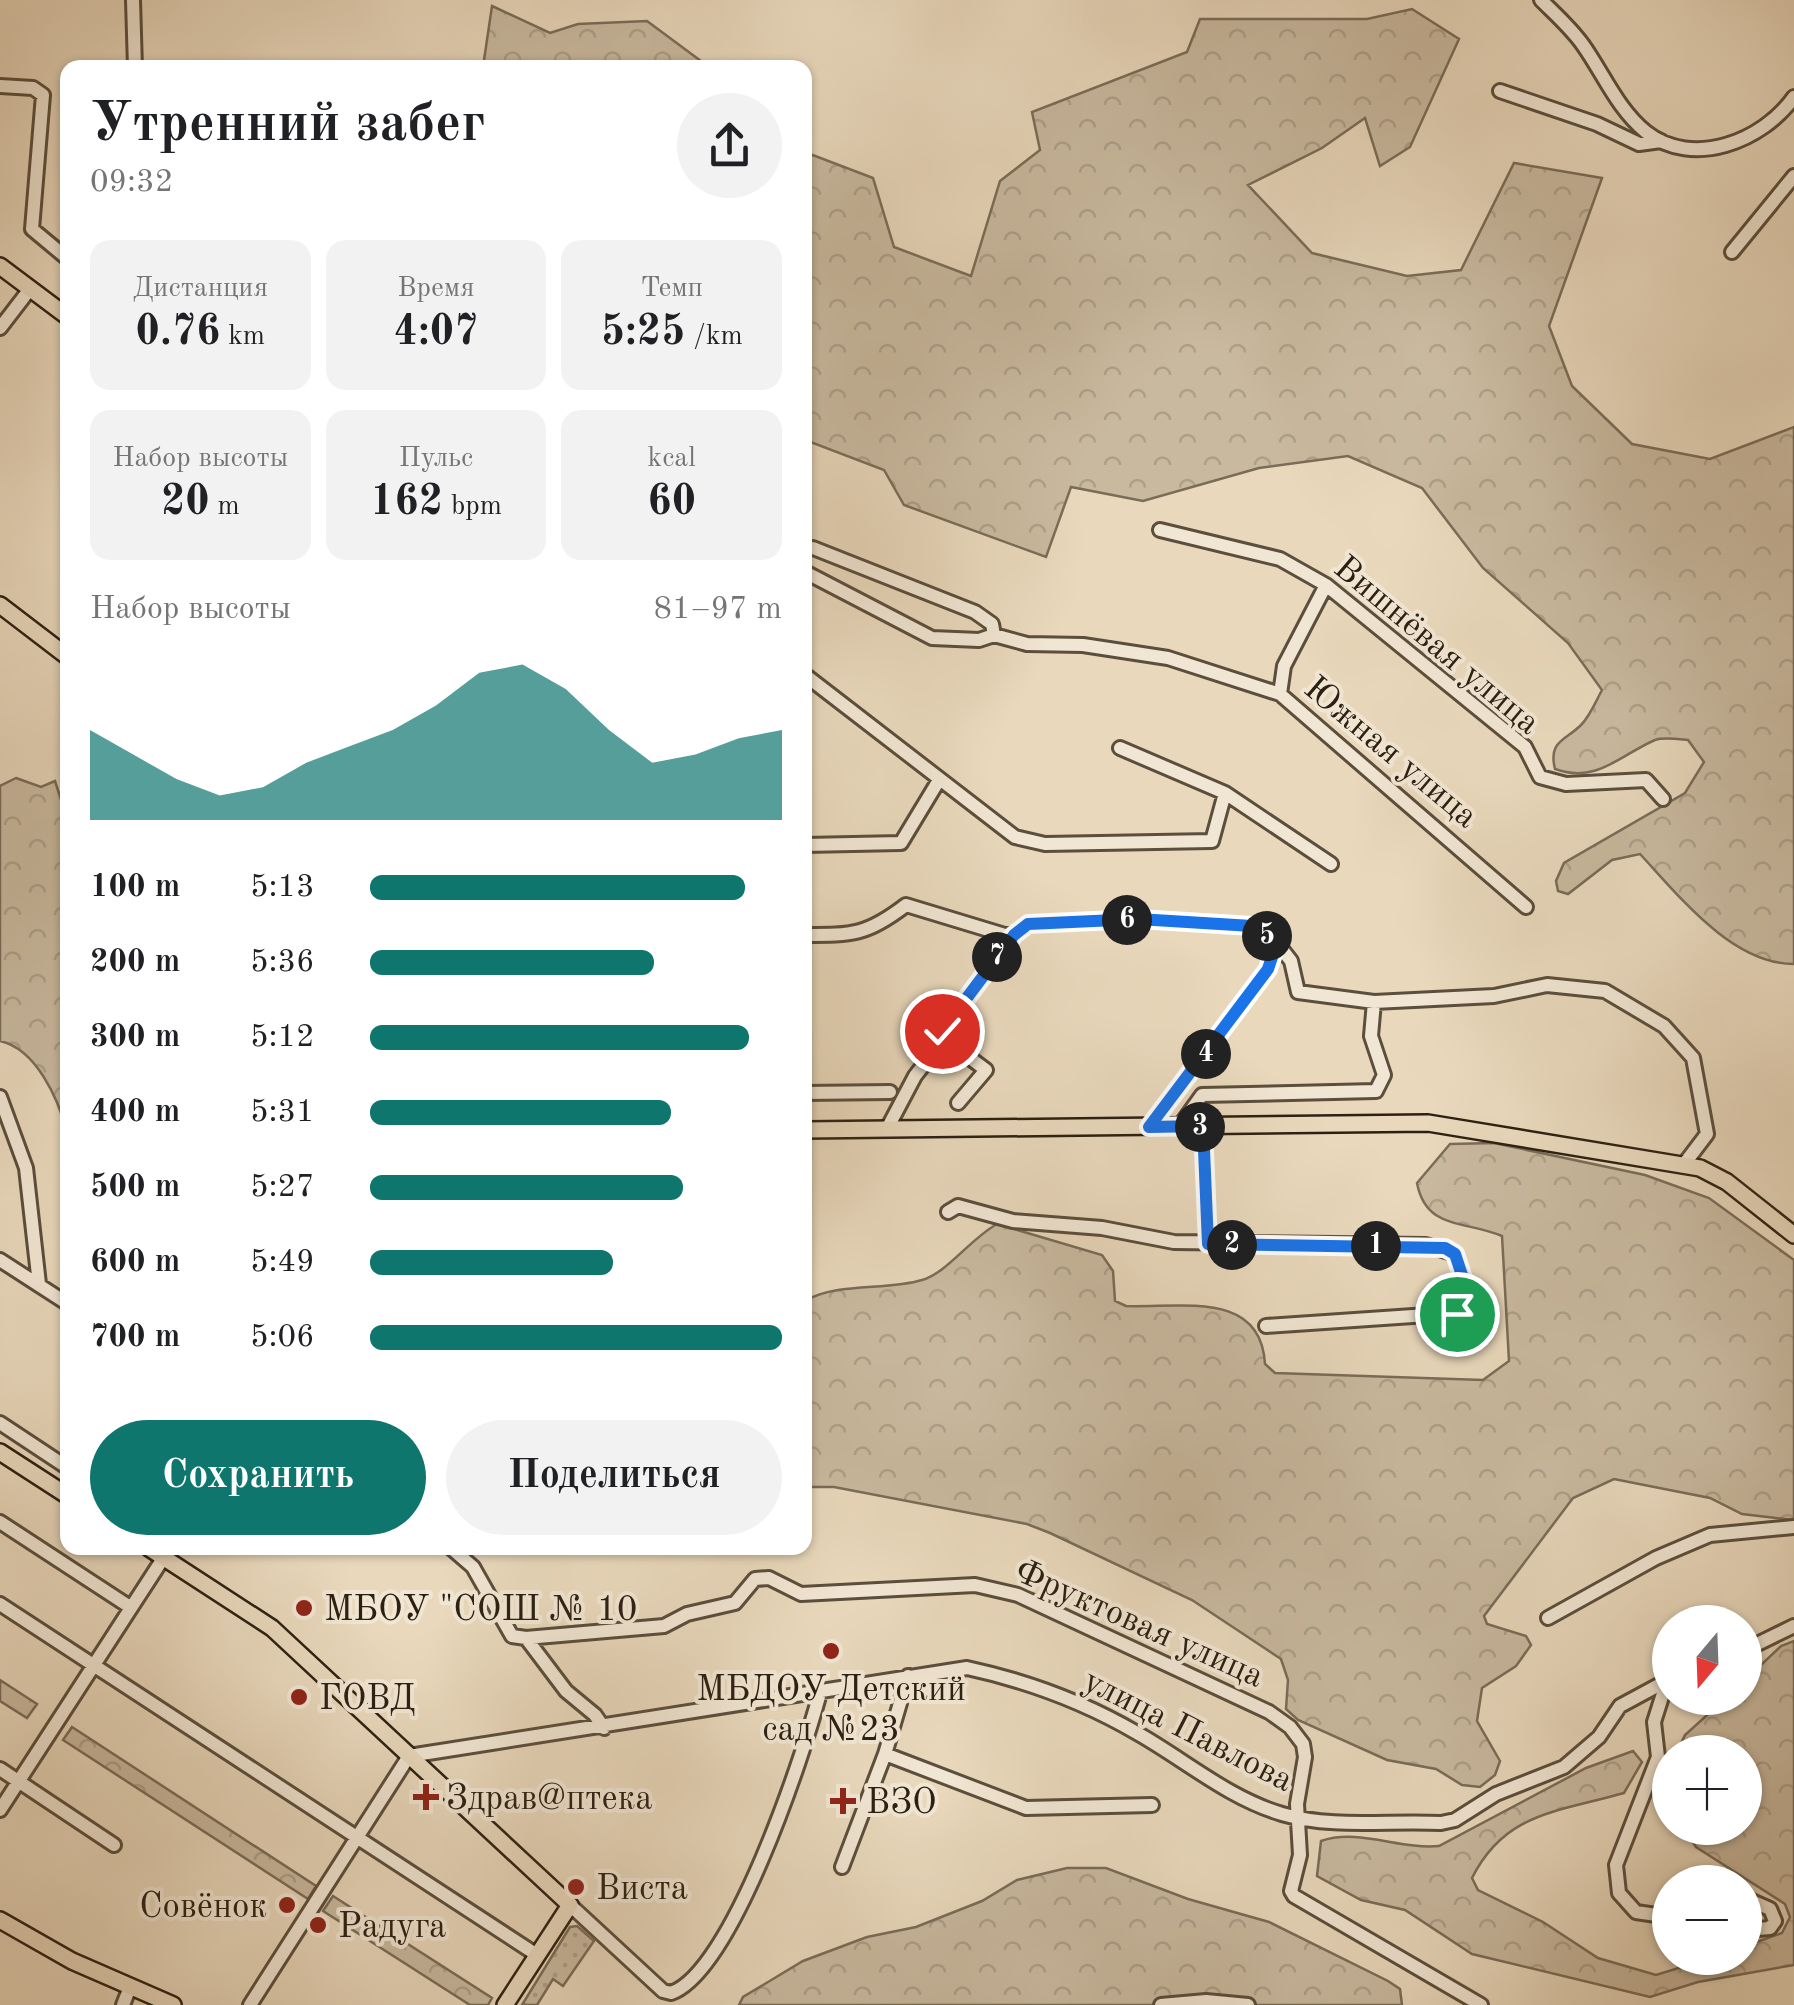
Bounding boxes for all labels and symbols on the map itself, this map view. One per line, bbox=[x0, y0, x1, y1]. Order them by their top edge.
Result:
street label: Вишнёвая улица bbox=[1327, 550, 1546, 742]
street label: Южная улица bbox=[1297, 671, 1484, 835]
pin: 6 bbox=[1102, 895, 1152, 945]
pin: 5 bbox=[1242, 911, 1292, 961]
pin: 7 bbox=[972, 932, 1022, 982]
pin bbox=[900, 989, 985, 1074]
pin: 4 bbox=[1181, 1029, 1231, 1079]
pin: 3 bbox=[1175, 1102, 1225, 1152]
pin: 2 bbox=[1207, 1220, 1257, 1270]
pin: 1 bbox=[1351, 1221, 1401, 1271]
pin bbox=[1415, 1272, 1500, 1357]
street label: Фруктовая улица bbox=[1009, 1554, 1269, 1695]
place label: МБОУ "СОШ № 10 bbox=[324, 1593, 637, 1628]
marker: МБОУ "СОШ № 10 bbox=[293, 1597, 315, 1619]
north arrow bbox=[1652, 1605, 1762, 1715]
marker: МБДОУ Детский сад №23 bbox=[820, 1640, 842, 1662]
street label: улица Павлова bbox=[1077, 1663, 1298, 1799]
place label: МБДОУ Детский сад №23 bbox=[696, 1673, 966, 1748]
place label: ГОВД bbox=[319, 1682, 415, 1717]
marker: ГОВД bbox=[288, 1686, 310, 1708]
place label: Здрав@птека bbox=[446, 1782, 653, 1817]
marker: Здрав@птека bbox=[415, 1786, 437, 1808]
place label: ВЗО bbox=[866, 1786, 937, 1821]
marker: ВЗО bbox=[830, 1788, 856, 1814]
place label: Виста bbox=[596, 1872, 688, 1907]
marker: Виста bbox=[565, 1876, 587, 1898]
place label: Совёнок bbox=[139, 1890, 267, 1925]
marker: Совёнок bbox=[276, 1894, 298, 1916]
place label: Радуга bbox=[338, 1910, 446, 1945]
marker: Радуга bbox=[307, 1914, 329, 1936]

